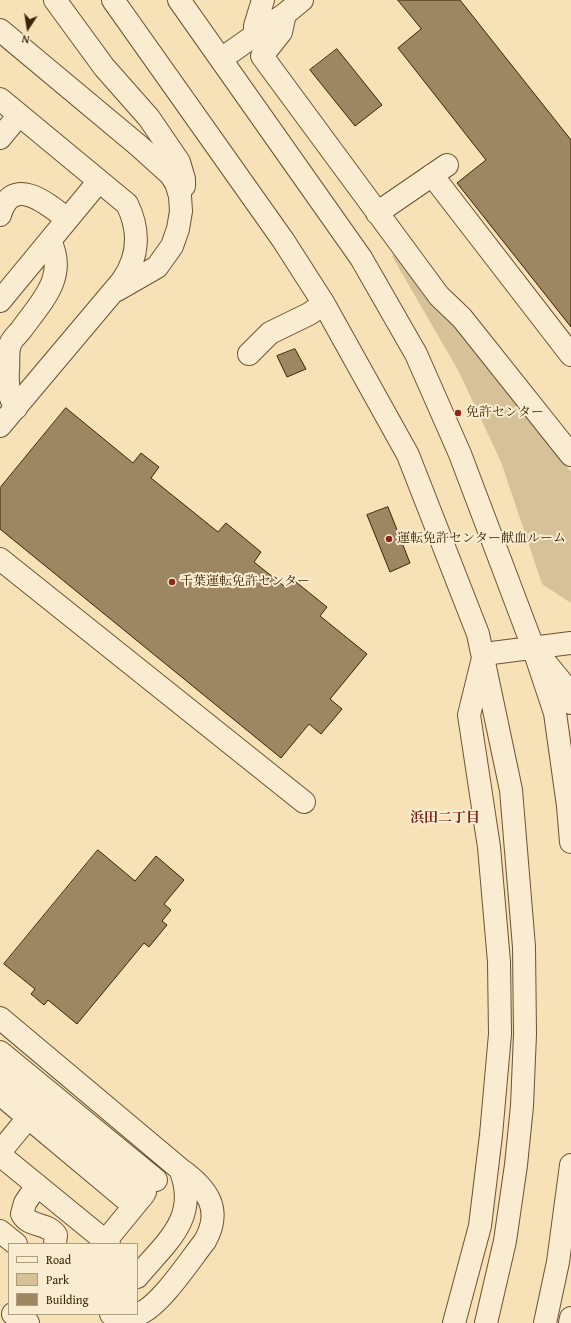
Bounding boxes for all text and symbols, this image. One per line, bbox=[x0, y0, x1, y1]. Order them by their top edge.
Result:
north arrow bbox=[8, 8, 48, 48]
text: N bbox=[20, 31, 31, 48]
place label: 免許センター bbox=[466, 405, 544, 421]
marker: 免許センター bbox=[453, 408, 463, 418]
place label: 運転免許センター献血ルーム bbox=[397, 531, 566, 547]
marker: 運転免許センター献血ルーム bbox=[384, 534, 394, 544]
place label: 千葉運転免許センター bbox=[180, 574, 310, 590]
marker: 千葉運転免許センター bbox=[167, 577, 177, 587]
district label: 浜田二丁目 bbox=[410, 810, 480, 826]
legend bbox=[8, 1243, 138, 1315]
text: Road bbox=[46, 1251, 71, 1268]
text: Park bbox=[46, 1271, 69, 1288]
text: Building bbox=[46, 1291, 89, 1308]

